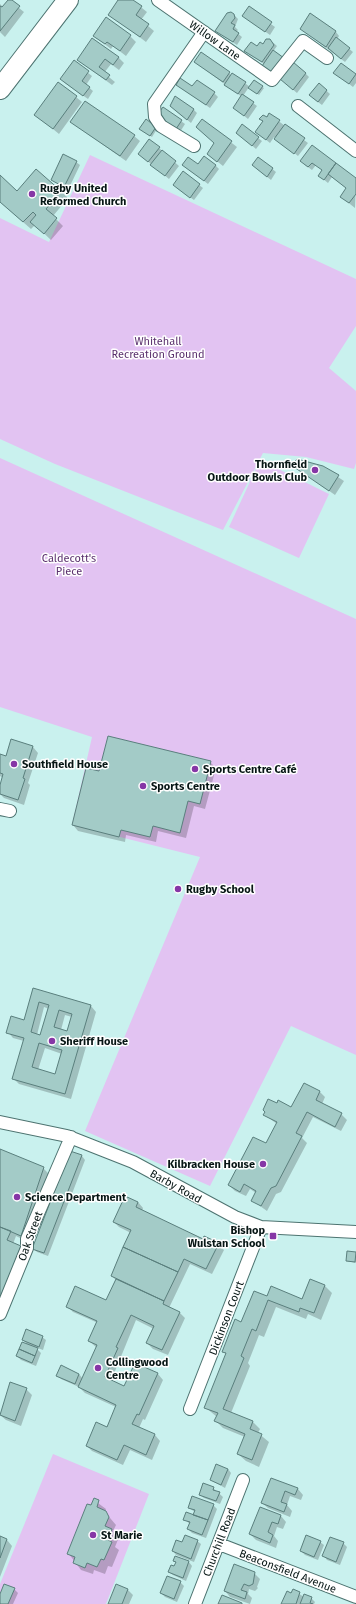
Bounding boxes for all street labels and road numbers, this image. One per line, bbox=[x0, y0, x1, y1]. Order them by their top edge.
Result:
street label: Willow Lane bbox=[187, 18, 243, 63]
street label: Barby Road bbox=[148, 1167, 204, 1206]
street label: Oak Street bbox=[15, 1210, 45, 1263]
street label: Dickinson Court bbox=[206, 1279, 247, 1357]
street label: Churchill Road bbox=[200, 1506, 239, 1578]
street label: Beaconsfield Avenue bbox=[237, 1547, 338, 1596]

